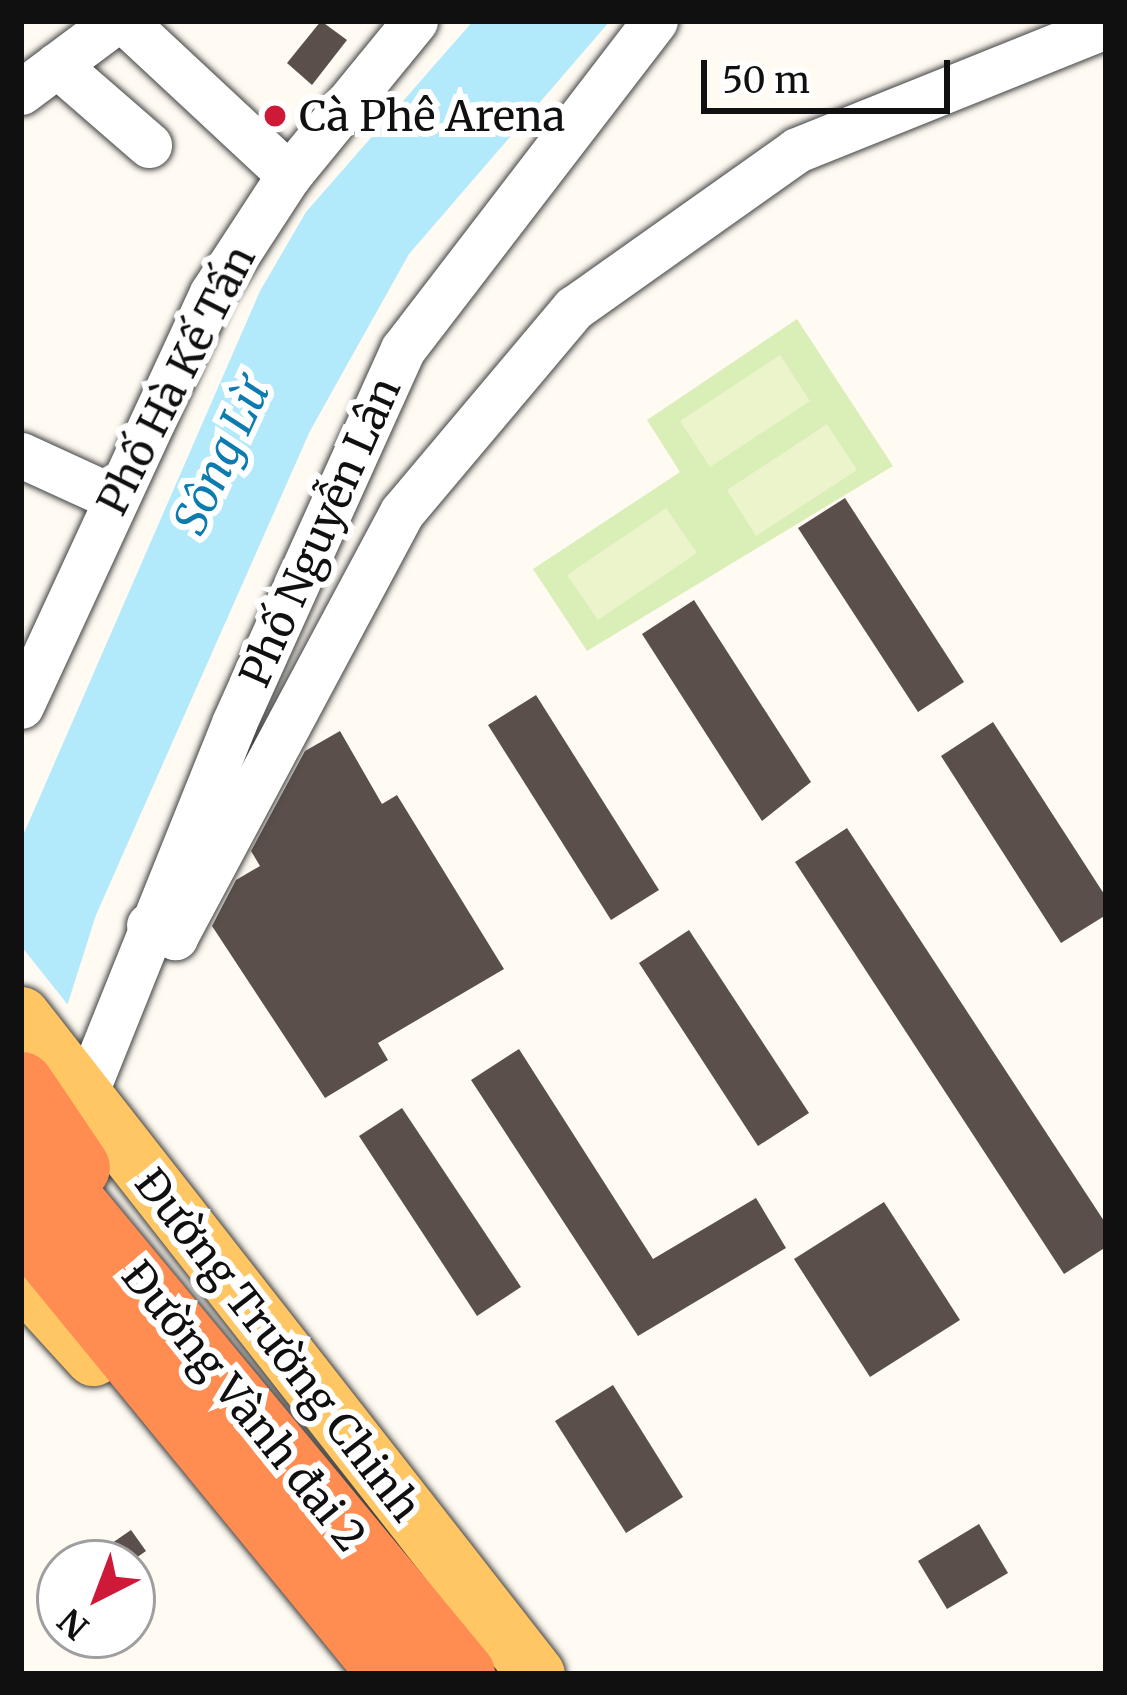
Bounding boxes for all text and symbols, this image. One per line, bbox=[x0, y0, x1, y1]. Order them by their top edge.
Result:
scale bar bbox=[707, 36, 956, 110]
text: 50 m bbox=[722, 58, 810, 103]
place label: Cà Phê Arena bbox=[299, 91, 565, 141]
marker: Cà Phê Arena bbox=[262, 103, 288, 129]
street label: Phố Hà Kế Tấn bbox=[87, 237, 265, 523]
street label: Phố Nguyễn Lân bbox=[229, 370, 411, 694]
water label: Sông Lừ bbox=[163, 372, 281, 542]
street label: Đường Trường Chinh bbox=[125, 1159, 431, 1531]
street label: Đường Vành đai 2 bbox=[112, 1251, 376, 1561]
north arrow bbox=[36, 1539, 156, 1659]
text: N bbox=[50, 1600, 97, 1648]

